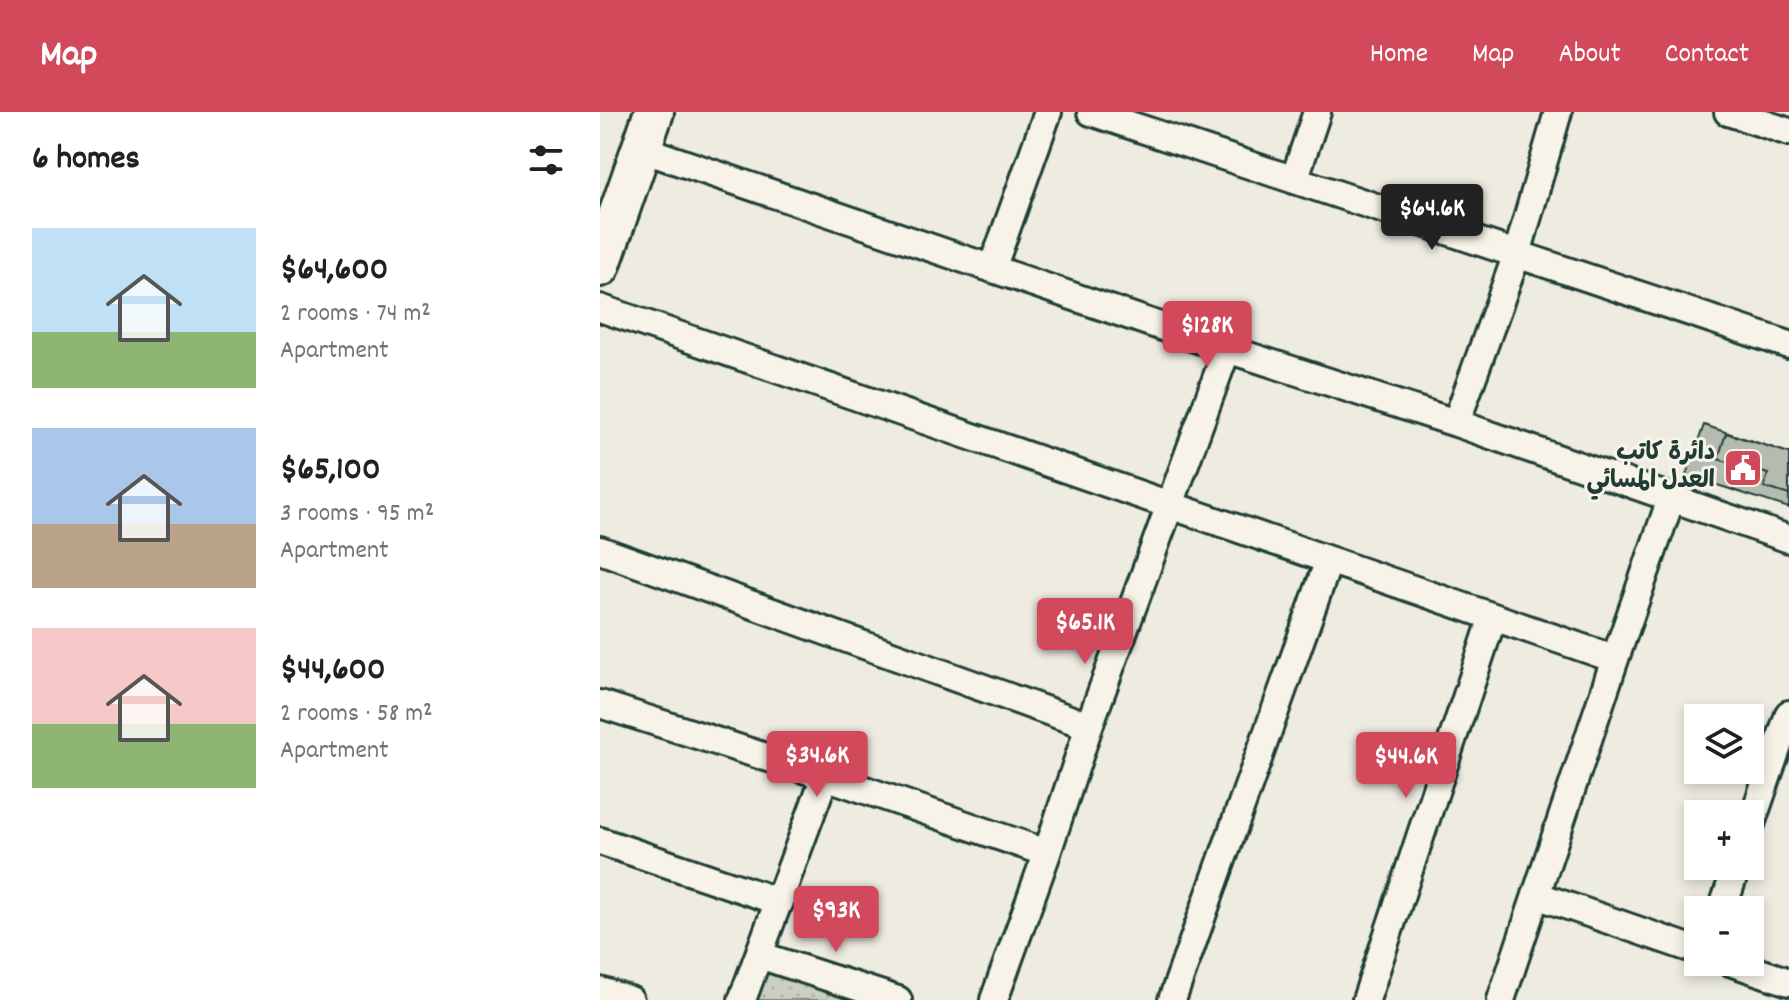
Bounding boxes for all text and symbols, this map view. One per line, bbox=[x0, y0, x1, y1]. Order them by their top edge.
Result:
text: Map bbox=[40, 29, 98, 84]
text: Home bbox=[1370, 36, 1428, 76]
text: Map bbox=[1472, 36, 1514, 76]
text: About bbox=[1558, 36, 1621, 76]
text: Contact bbox=[1665, 36, 1749, 76]
text: 6 homes bbox=[32, 136, 140, 185]
icon: filters bbox=[524, 138, 568, 182]
pin: $64.6K bbox=[1367, 184, 1497, 252]
text: $64.6K bbox=[1399, 191, 1465, 228]
text: $64,600 bbox=[280, 247, 388, 296]
icon: home bbox=[96, 260, 192, 356]
text: 2 rooms · 74 m² bbox=[280, 296, 431, 333]
pin: $128K bbox=[1151, 301, 1263, 369]
text: $128K bbox=[1181, 308, 1233, 345]
text: Apartment bbox=[280, 333, 389, 370]
place label: دائرة كاتب العدل المسائي bbox=[1587, 437, 1715, 500]
text: $65,100 bbox=[280, 447, 381, 496]
public building icon: دائرة كاتب العدل المسائي bbox=[1722, 447, 1764, 489]
icon: home bbox=[96, 460, 192, 556]
text: 3 rooms · 95 m² bbox=[280, 496, 434, 533]
text: Apartment bbox=[280, 533, 389, 570]
pin: $65.1K bbox=[1020, 598, 1150, 666]
text: $65.1K bbox=[1055, 605, 1115, 642]
text: $44,600 bbox=[280, 647, 386, 696]
icon: home bbox=[96, 660, 192, 756]
text: 2 rooms · 58 m² bbox=[280, 696, 433, 733]
map controls bbox=[1684, 704, 1764, 976]
button: layers bbox=[1684, 704, 1764, 784]
pin: $34.6K bbox=[752, 731, 882, 799]
pin: $44.6K bbox=[1341, 732, 1471, 800]
text: Apartment bbox=[280, 733, 389, 770]
text: $34.6K bbox=[785, 738, 849, 775]
text: $44.6K bbox=[1374, 739, 1438, 776]
button: + bbox=[1684, 800, 1764, 880]
pin: $93K bbox=[789, 886, 883, 954]
text: $93K bbox=[812, 893, 860, 930]
button: − bbox=[1684, 896, 1764, 976]

